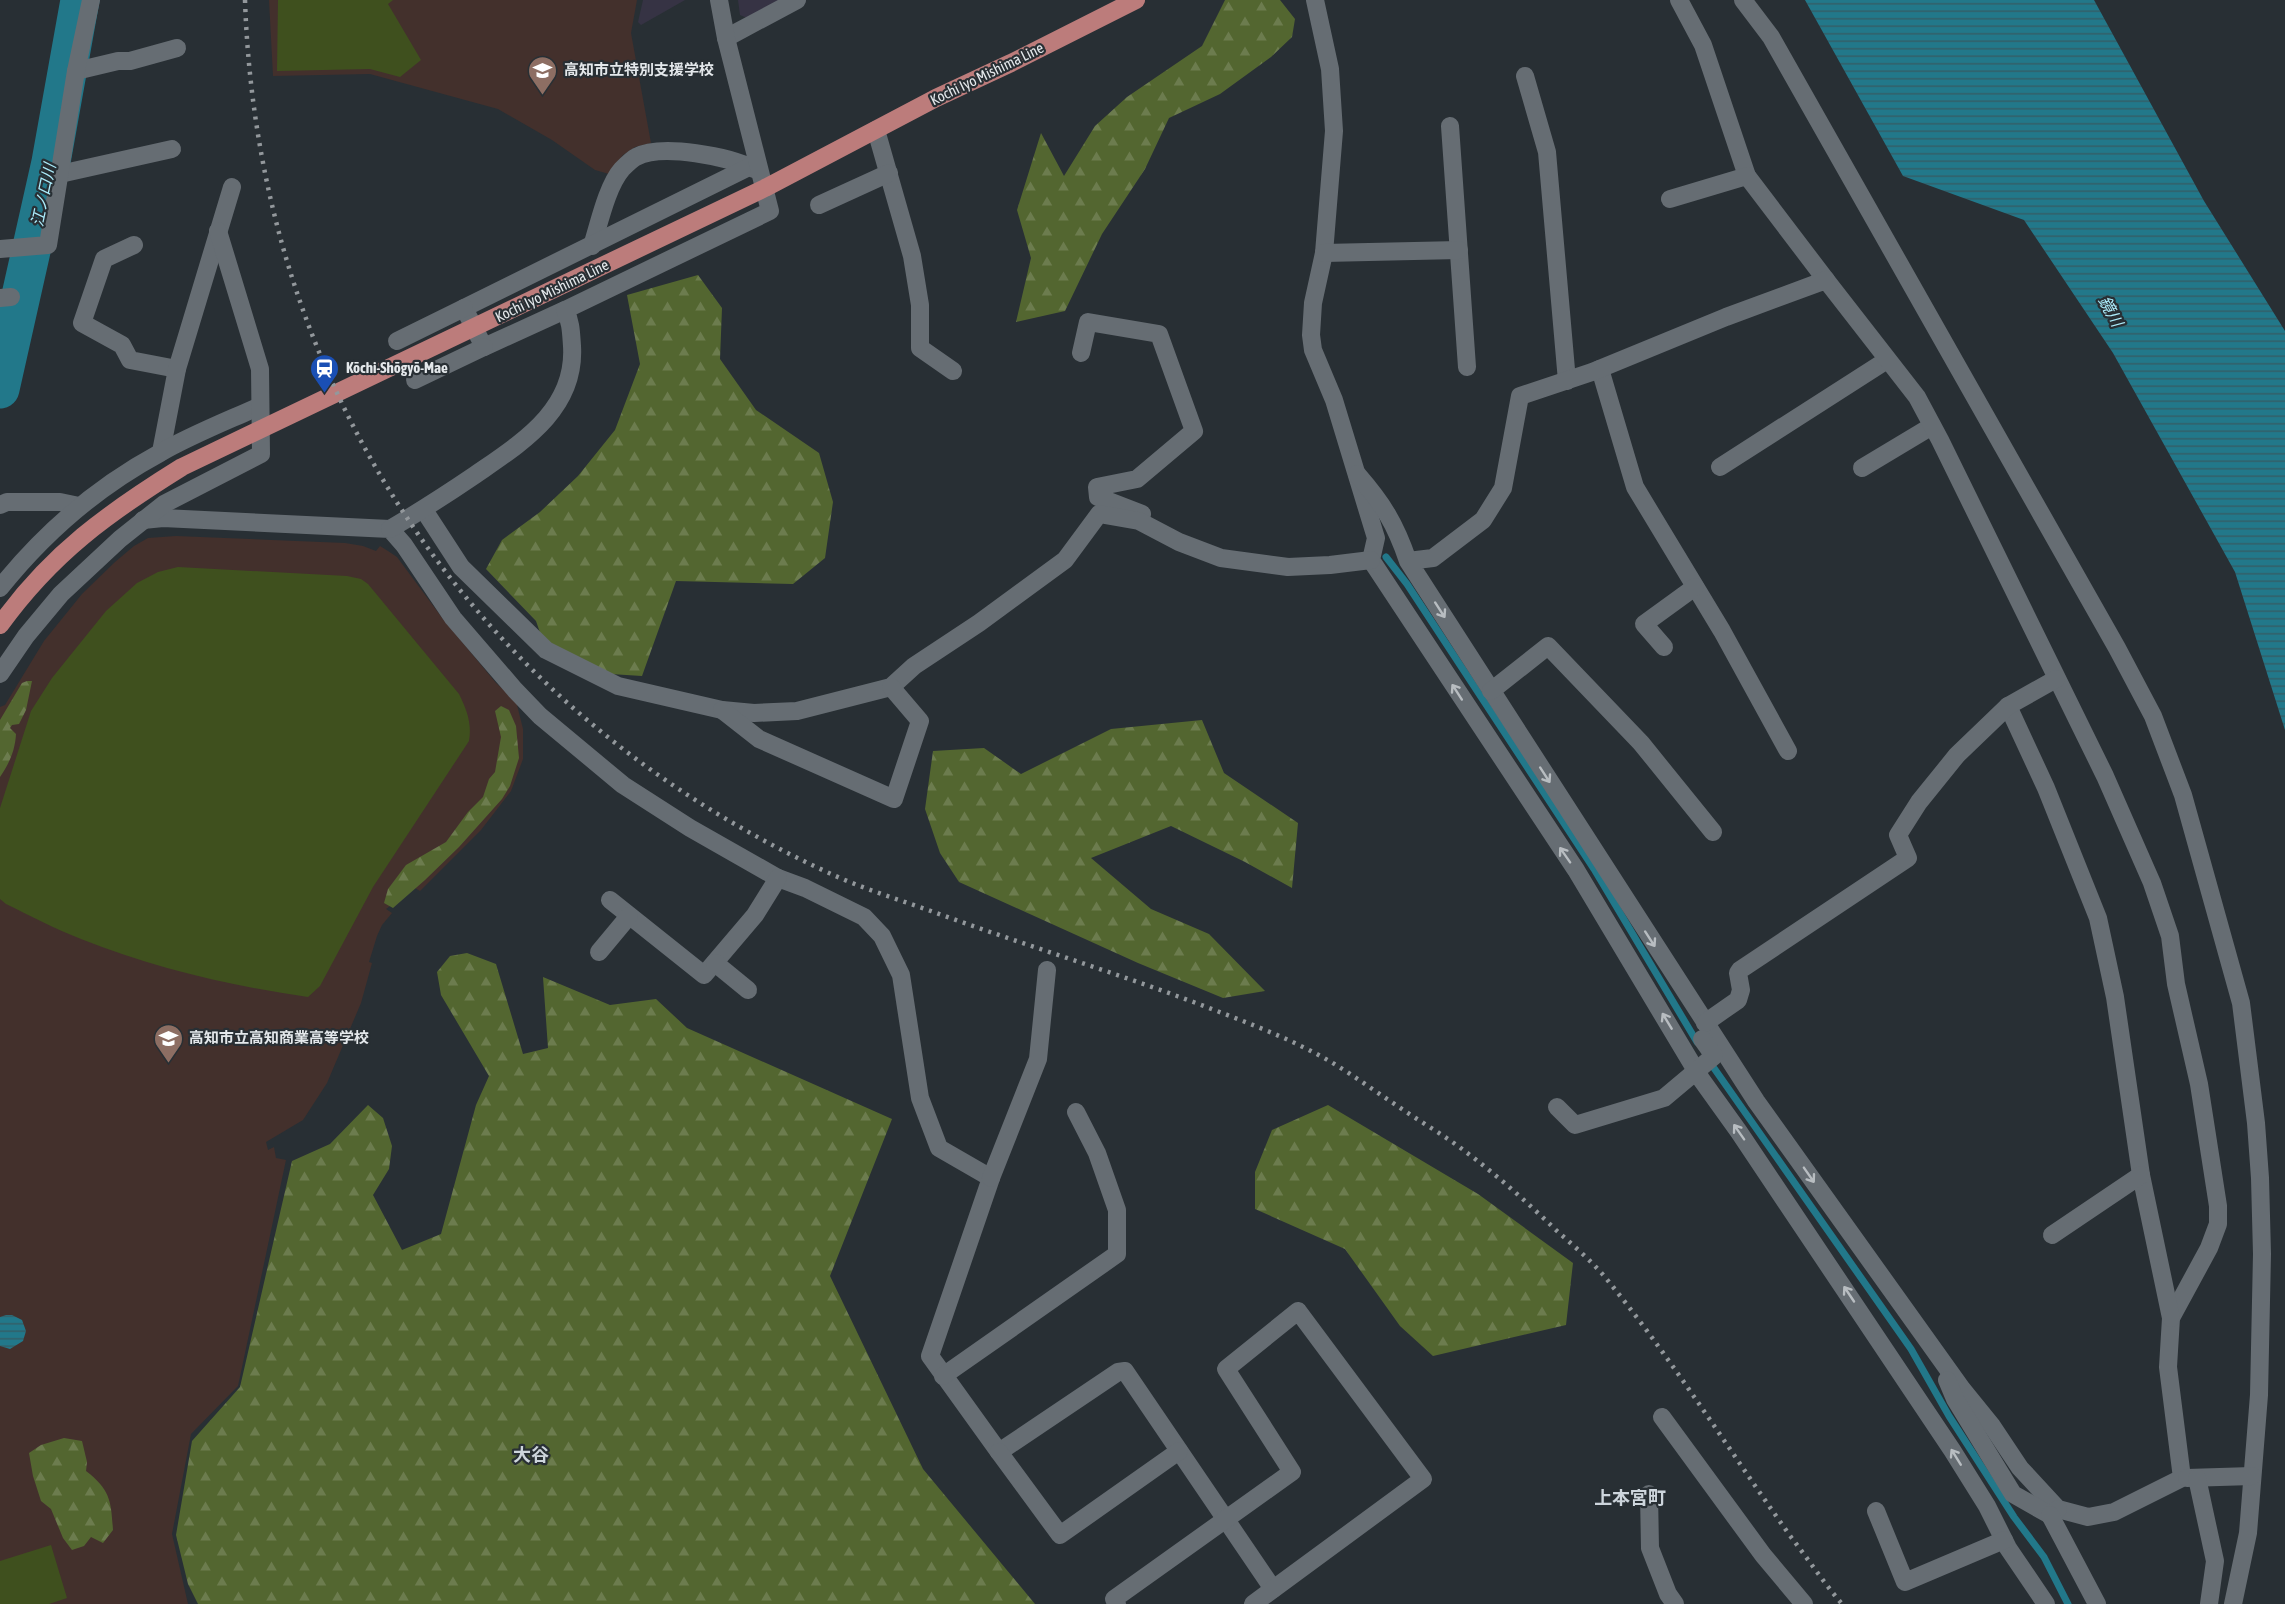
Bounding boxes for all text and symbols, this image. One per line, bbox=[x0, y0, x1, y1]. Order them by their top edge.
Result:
street label: Kochi Iyo Mishima Line bbox=[927, 39, 1046, 108]
school or university icon: 高知市立特別支援学校 bbox=[527, 54, 559, 96]
place label: 高知市立特別支援学校 bbox=[564, 61, 714, 78]
water label: 江ノ口川 bbox=[28, 160, 59, 228]
street label: Kochi Iyo Mishima Line bbox=[492, 256, 611, 325]
water label: 鏡川 bbox=[2095, 293, 2128, 331]
station icon: Kōchi-Shōgyō-Mae bbox=[309, 352, 341, 394]
place label: Kōchi-Shōgyō-Mae bbox=[346, 359, 448, 376]
one-way arrow bbox=[1433, 602, 1446, 619]
one-way arrow bbox=[1451, 685, 1463, 701]
one-way arrow bbox=[1539, 766, 1551, 782]
one-way arrow bbox=[1559, 847, 1571, 863]
one-way arrow bbox=[1644, 930, 1657, 947]
one-way arrow bbox=[1661, 1013, 1673, 1030]
school or university icon: 高知市立高知商業高等学校 bbox=[152, 1022, 184, 1064]
place label: 高知市立高知商業高等学校 bbox=[189, 1029, 369, 1046]
one-way arrow bbox=[1733, 1125, 1745, 1141]
one-way arrow bbox=[1803, 1166, 1815, 1183]
one-way arrow bbox=[1843, 1286, 1855, 1303]
district label: 大谷 bbox=[513, 1444, 549, 1465]
one-way arrow bbox=[1950, 1448, 1963, 1465]
district label: 上本宮町 bbox=[1594, 1487, 1666, 1508]

